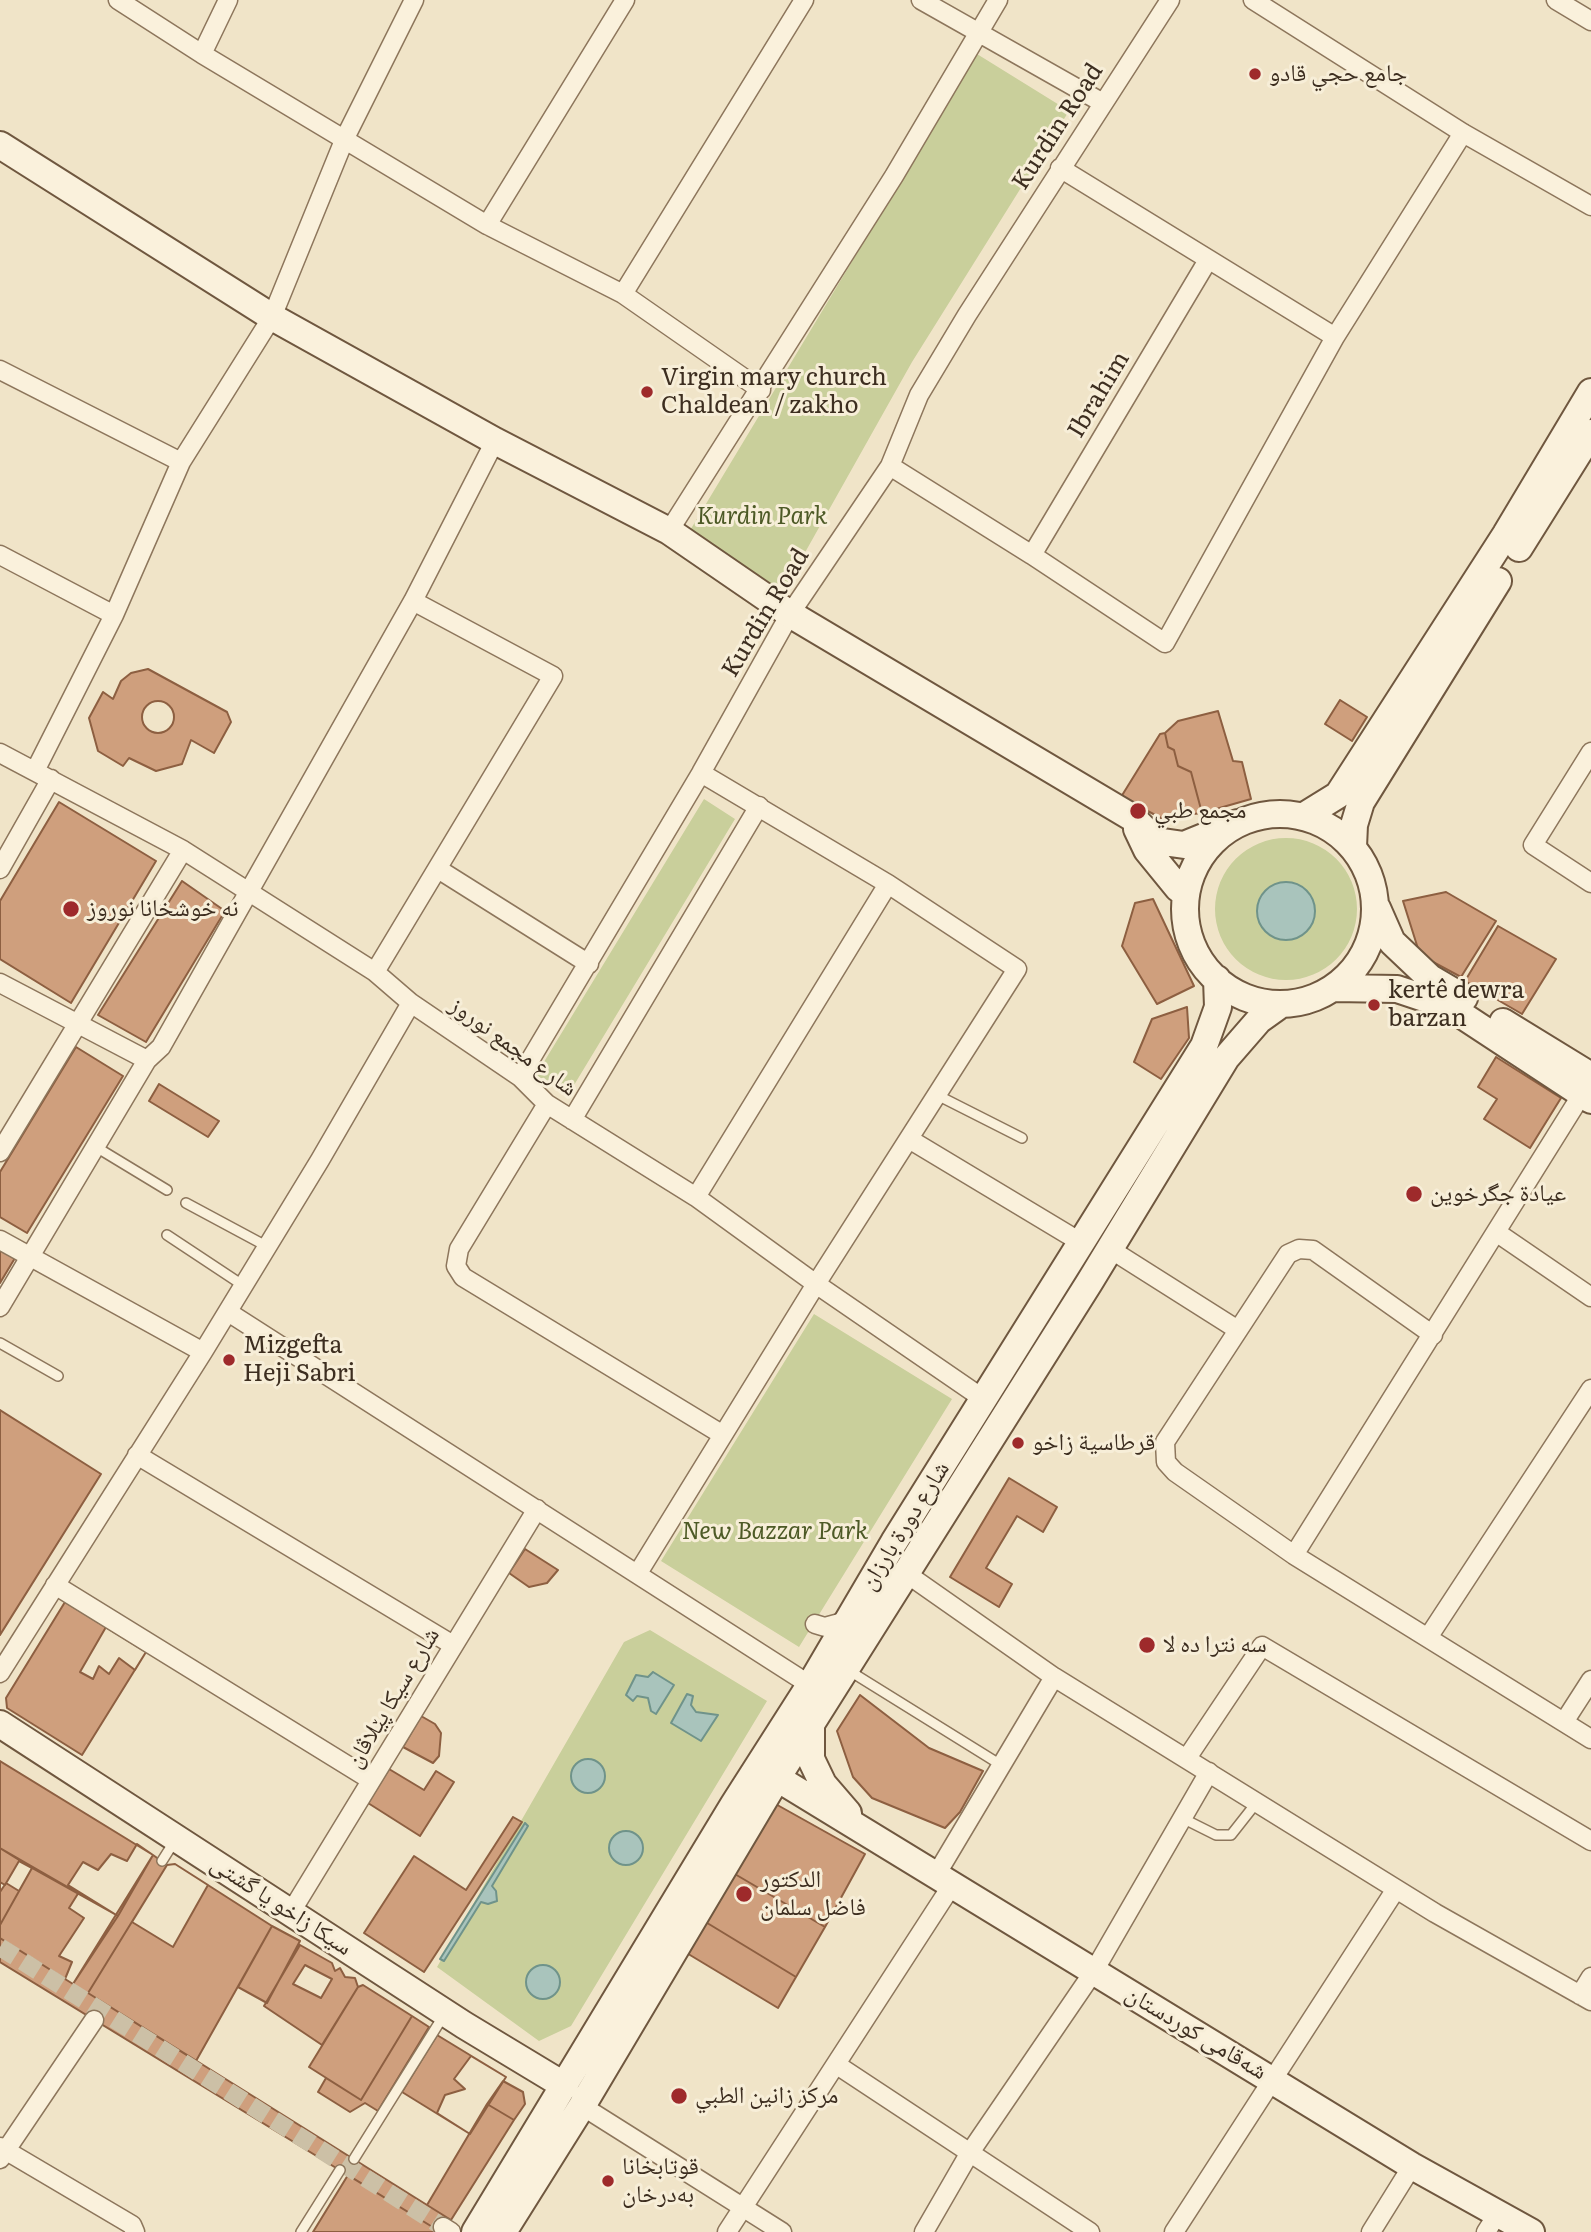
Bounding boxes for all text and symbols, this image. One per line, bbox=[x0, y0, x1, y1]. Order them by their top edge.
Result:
street label: Kurdin Road bbox=[1006, 58, 1110, 196]
place label: جامع حجي قادو bbox=[1269, 60, 1407, 88]
marker: جامع حجي قادو bbox=[1247, 66, 1263, 82]
street label: Ibrahim bbox=[1062, 347, 1136, 443]
place label: Virgin mary church Chaldean / zakho bbox=[661, 364, 887, 420]
marker: Virgin mary church Chaldean / zakho bbox=[639, 384, 655, 400]
park label: Kurdin Park bbox=[697, 503, 827, 531]
street label: Kurdin Road bbox=[716, 543, 816, 683]
place label: مجمع طبي bbox=[1154, 797, 1246, 825]
marker: مجمع طبي bbox=[1128, 801, 1148, 821]
place label: نه خوشخانا نوروز bbox=[87, 895, 239, 923]
marker: نه خوشخانا نوروز bbox=[61, 899, 81, 919]
place label: kertê dewra barzan bbox=[1388, 977, 1524, 1033]
street label: شارع مجمع نوروز bbox=[443, 991, 583, 1103]
marker: kertê dewra barzan bbox=[1366, 997, 1382, 1013]
place label: عيادة جگرخوين bbox=[1430, 1180, 1566, 1208]
marker: عيادة جگرخوين bbox=[1404, 1184, 1424, 1204]
place label: Mizgefta Heji Sabri bbox=[243, 1332, 356, 1388]
marker: Mizgefta Heji Sabri bbox=[221, 1352, 237, 1368]
place label: قرطاسية زاخو bbox=[1032, 1429, 1155, 1457]
marker: قرطاسية زاخو bbox=[1010, 1435, 1026, 1451]
street label: شارع دورة بارزان bbox=[854, 1456, 956, 1596]
park label: New Bazzar Park bbox=[682, 1518, 868, 1546]
street label: شارع سيكا پێلاڤان bbox=[340, 1623, 446, 1773]
place label: سه نترا ده لا bbox=[1163, 1631, 1267, 1659]
marker: سه نترا ده لا bbox=[1137, 1635, 1157, 1655]
street label: سیکا زاخو یا گشتى bbox=[205, 1850, 357, 1962]
place label: الدكتور فاضل سلمان bbox=[760, 1866, 866, 1922]
marker: الدكتور فاضل سلمان bbox=[734, 1884, 754, 1904]
street label: شەقامی کوردستان bbox=[1120, 1979, 1272, 2087]
place label: مركز زانين الطبي bbox=[695, 2082, 839, 2110]
marker: مركز زانين الطبي bbox=[669, 2086, 689, 2106]
place label: قوتابخانا به‌درخان bbox=[622, 2153, 699, 2209]
marker: قوتابخانا به‌درخان bbox=[600, 2173, 616, 2189]

